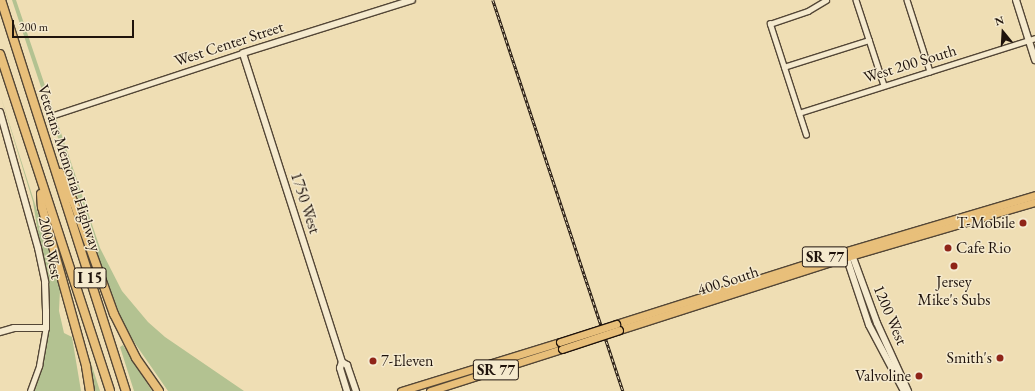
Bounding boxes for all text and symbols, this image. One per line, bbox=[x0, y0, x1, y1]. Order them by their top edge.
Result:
scale bar bbox=[14, 12, 136, 38]
north arrow bbox=[983, 12, 1023, 52]
text: N bbox=[993, 13, 1006, 29]
street label: West Center Street bbox=[172, 17, 286, 71]
text: 200 m bbox=[19, 19, 48, 35]
street label: West 200 South bbox=[861, 41, 959, 87]
street label: Veterans Memorial Highway bbox=[33, 82, 105, 254]
street label: 1750 West bbox=[286, 170, 324, 236]
place label: T-Mobile bbox=[957, 213, 1015, 233]
street label: 2000 West bbox=[34, 215, 66, 281]
marker: T-Mobile bbox=[1018, 218, 1028, 228]
place label: Cafe Rio bbox=[956, 238, 1011, 258]
marker: Cafe Rio bbox=[943, 243, 953, 253]
road number: SR 77 bbox=[801, 244, 849, 270]
marker: Jersey Mike's Subs bbox=[949, 261, 959, 271]
street label: 400 South bbox=[695, 262, 761, 300]
road number: I 15 bbox=[73, 265, 107, 291]
place label: Jersey Mike's Subs bbox=[918, 272, 990, 310]
street label: 1200 West bbox=[869, 282, 911, 348]
place label: Smith's bbox=[947, 348, 992, 368]
place label: 7-Eleven bbox=[381, 351, 433, 371]
marker: Smith's bbox=[995, 353, 1005, 363]
marker: 7-Eleven bbox=[368, 356, 378, 366]
road number: SR 77 bbox=[472, 357, 520, 383]
place label: Valvoline bbox=[855, 366, 911, 386]
marker: Valvoline bbox=[914, 371, 924, 381]

